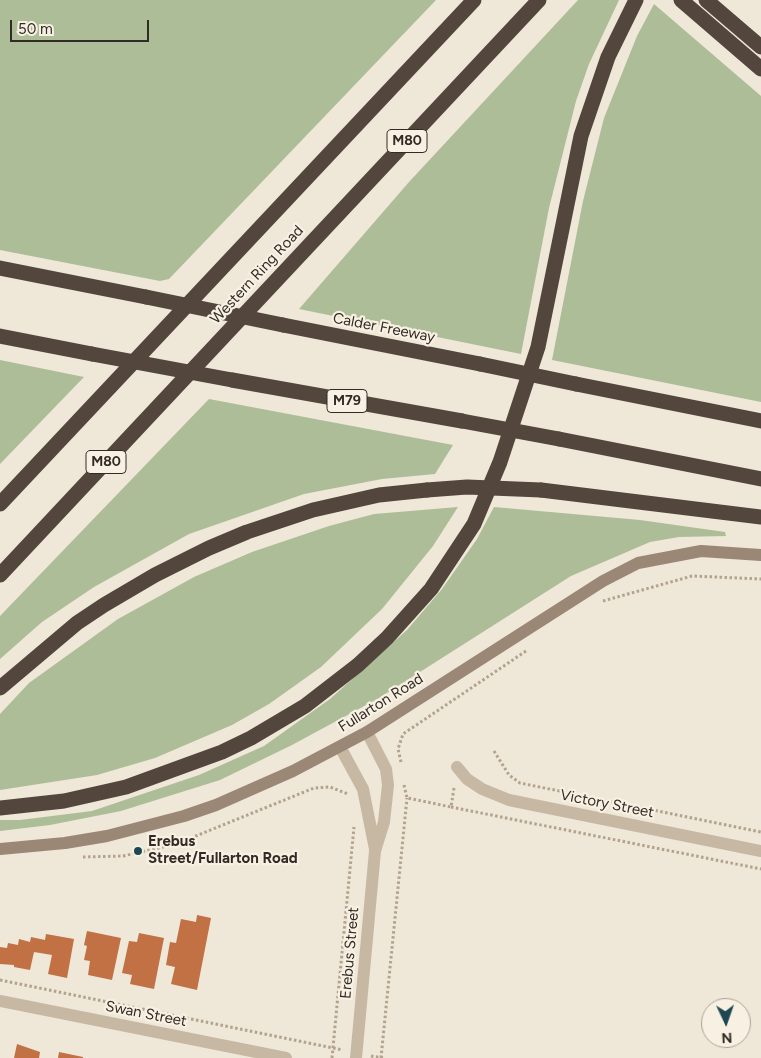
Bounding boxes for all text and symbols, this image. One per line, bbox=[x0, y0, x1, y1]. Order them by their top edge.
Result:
scale bar bbox=[12, 10, 151, 42]
text: 50 m bbox=[18, 20, 53, 38]
road number: M80 bbox=[387, 130, 427, 152]
street label: Western Ring Road bbox=[207, 222, 307, 328]
street label: Calder Freeway bbox=[331, 309, 437, 347]
road number: M79 bbox=[327, 390, 367, 412]
road number: M80 bbox=[86, 451, 126, 474]
street label: Fullarton Road bbox=[335, 670, 427, 736]
street label: Victory Street bbox=[559, 786, 655, 822]
place label: Erebus Street/Fullarton Road bbox=[148, 833, 298, 868]
marker: Erebus Street/Fullarton Road bbox=[132, 845, 144, 857]
street label: Erebus Street bbox=[337, 906, 363, 1000]
street label: Swan Street bbox=[104, 997, 188, 1031]
north arrow bbox=[701, 998, 751, 1048]
text: N bbox=[721, 1029, 733, 1046]

